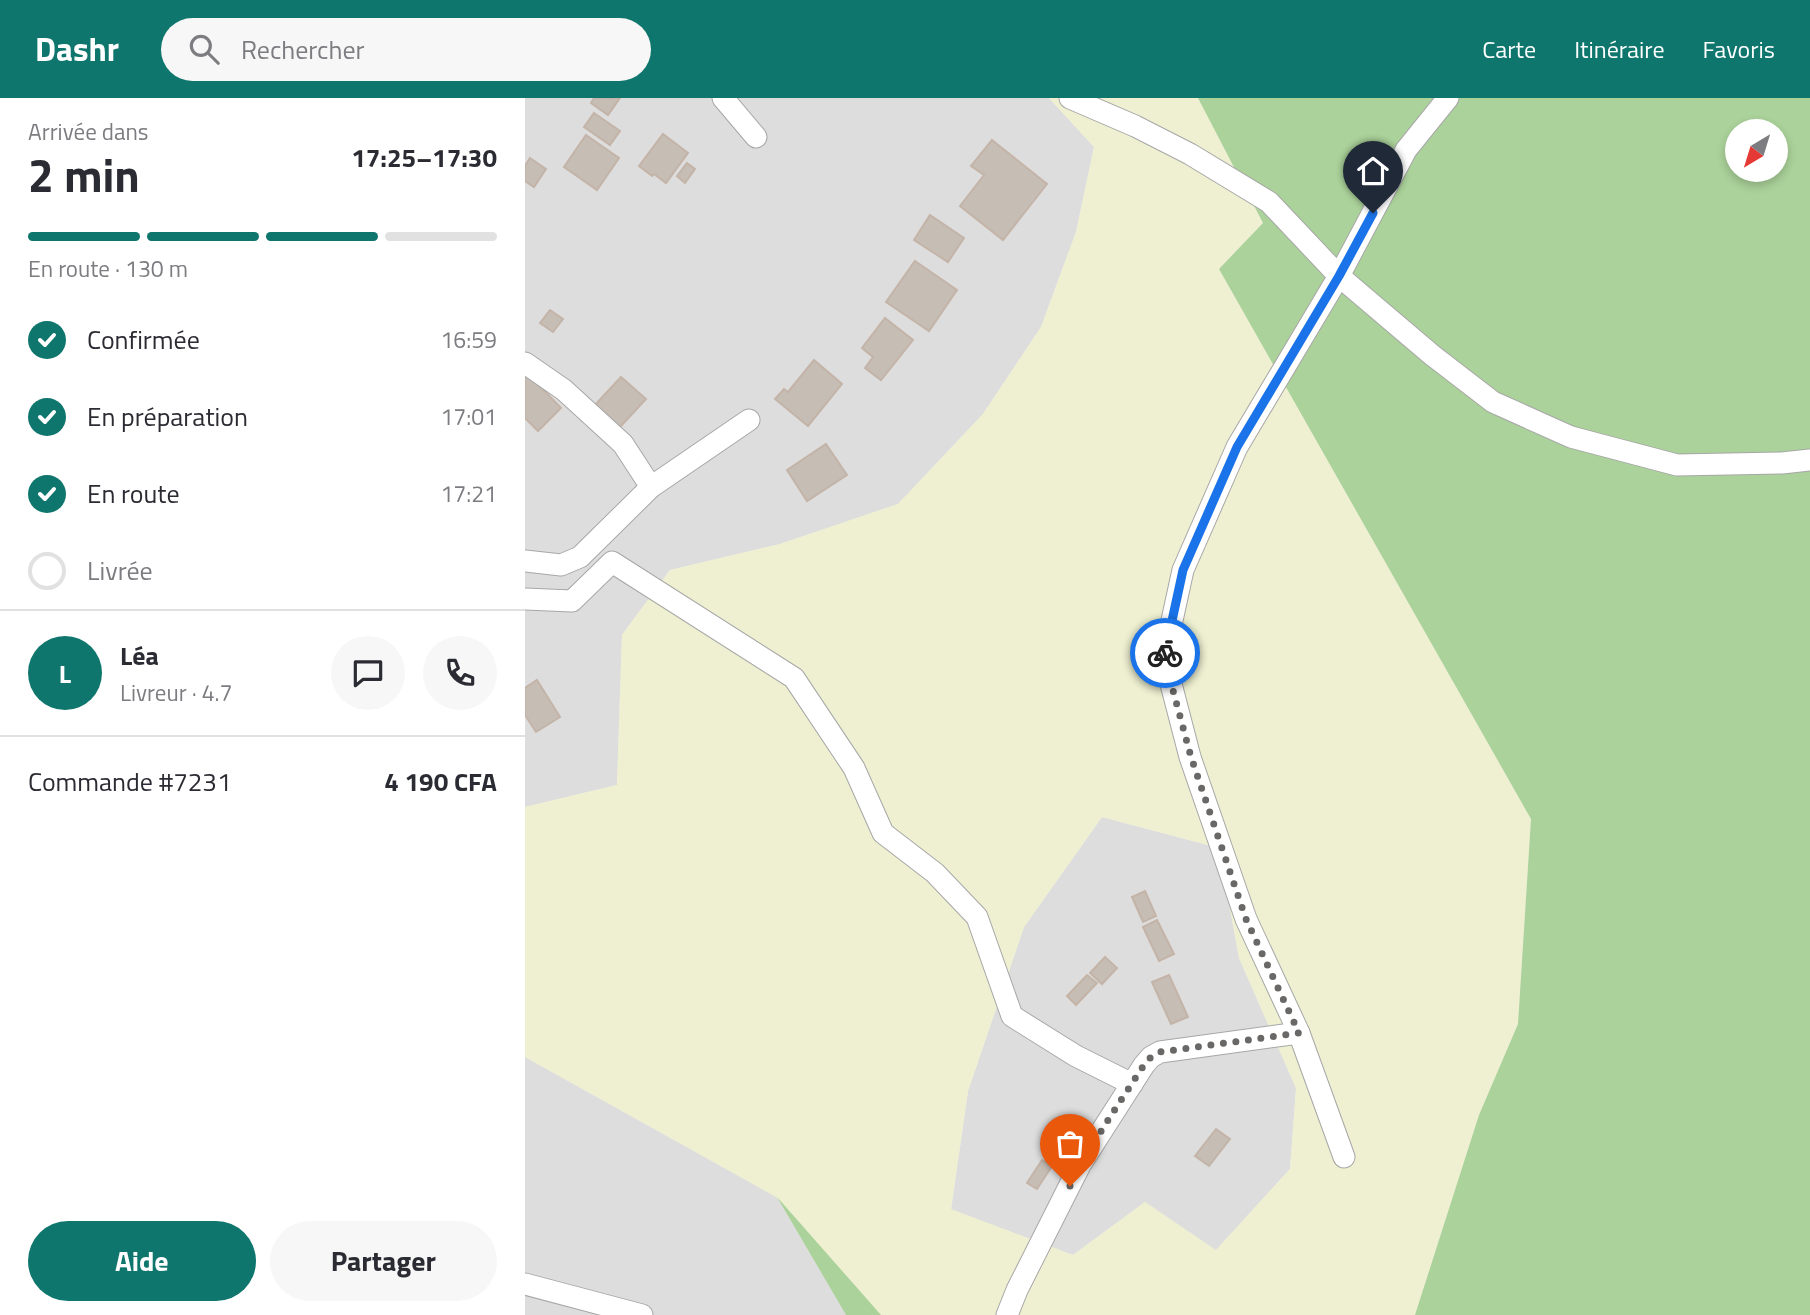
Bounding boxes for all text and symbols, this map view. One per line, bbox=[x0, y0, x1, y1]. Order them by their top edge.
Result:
search box bbox=[161, 18, 651, 81]
text: Dashr bbox=[35, 24, 119, 74]
icon: search bbox=[185, 30, 223, 68]
text: Rechercher bbox=[241, 30, 365, 69]
text: Carte bbox=[1482, 31, 1536, 67]
text: Itinéraire bbox=[1574, 31, 1665, 67]
text: Favoris bbox=[1703, 31, 1775, 67]
text: Arrivée dans bbox=[28, 114, 149, 149]
north arrow bbox=[1725, 119, 1789, 182]
map controls bbox=[1725, 119, 1788, 182]
text: 17:25–17:30 bbox=[351, 138, 497, 177]
text: 2 min bbox=[28, 140, 140, 210]
pin bbox=[1343, 141, 1403, 213]
icon: home bbox=[1354, 152, 1392, 190]
text: En route · 130 m bbox=[28, 251, 188, 286]
text: Confirmée bbox=[87, 320, 200, 359]
icon: check bbox=[28, 321, 66, 359]
text: 16:59 bbox=[440, 322, 497, 357]
text: En préparation bbox=[87, 397, 248, 436]
icon: check bbox=[28, 398, 66, 436]
text: 17:01 bbox=[440, 399, 497, 434]
text: En route bbox=[87, 474, 180, 513]
icon: check bbox=[28, 475, 66, 513]
text: 17:21 bbox=[440, 476, 497, 511]
text: Livrée bbox=[87, 551, 153, 590]
courier bbox=[1130, 618, 1200, 688]
icon: bike bbox=[1146, 634, 1184, 672]
text: Léa bbox=[120, 636, 159, 675]
button: chat bbox=[331, 636, 405, 710]
button: phone bbox=[423, 636, 497, 710]
text: L bbox=[59, 654, 71, 693]
text: Livreur · 4.7 bbox=[120, 675, 232, 710]
text: Commande #7231 bbox=[28, 762, 231, 801]
text: 4 190 CFA bbox=[384, 762, 497, 801]
pin bbox=[1040, 1114, 1100, 1186]
icon: bag bbox=[1051, 1125, 1089, 1163]
button: Aide bbox=[28, 1221, 256, 1301]
button: Partager bbox=[270, 1221, 497, 1301]

